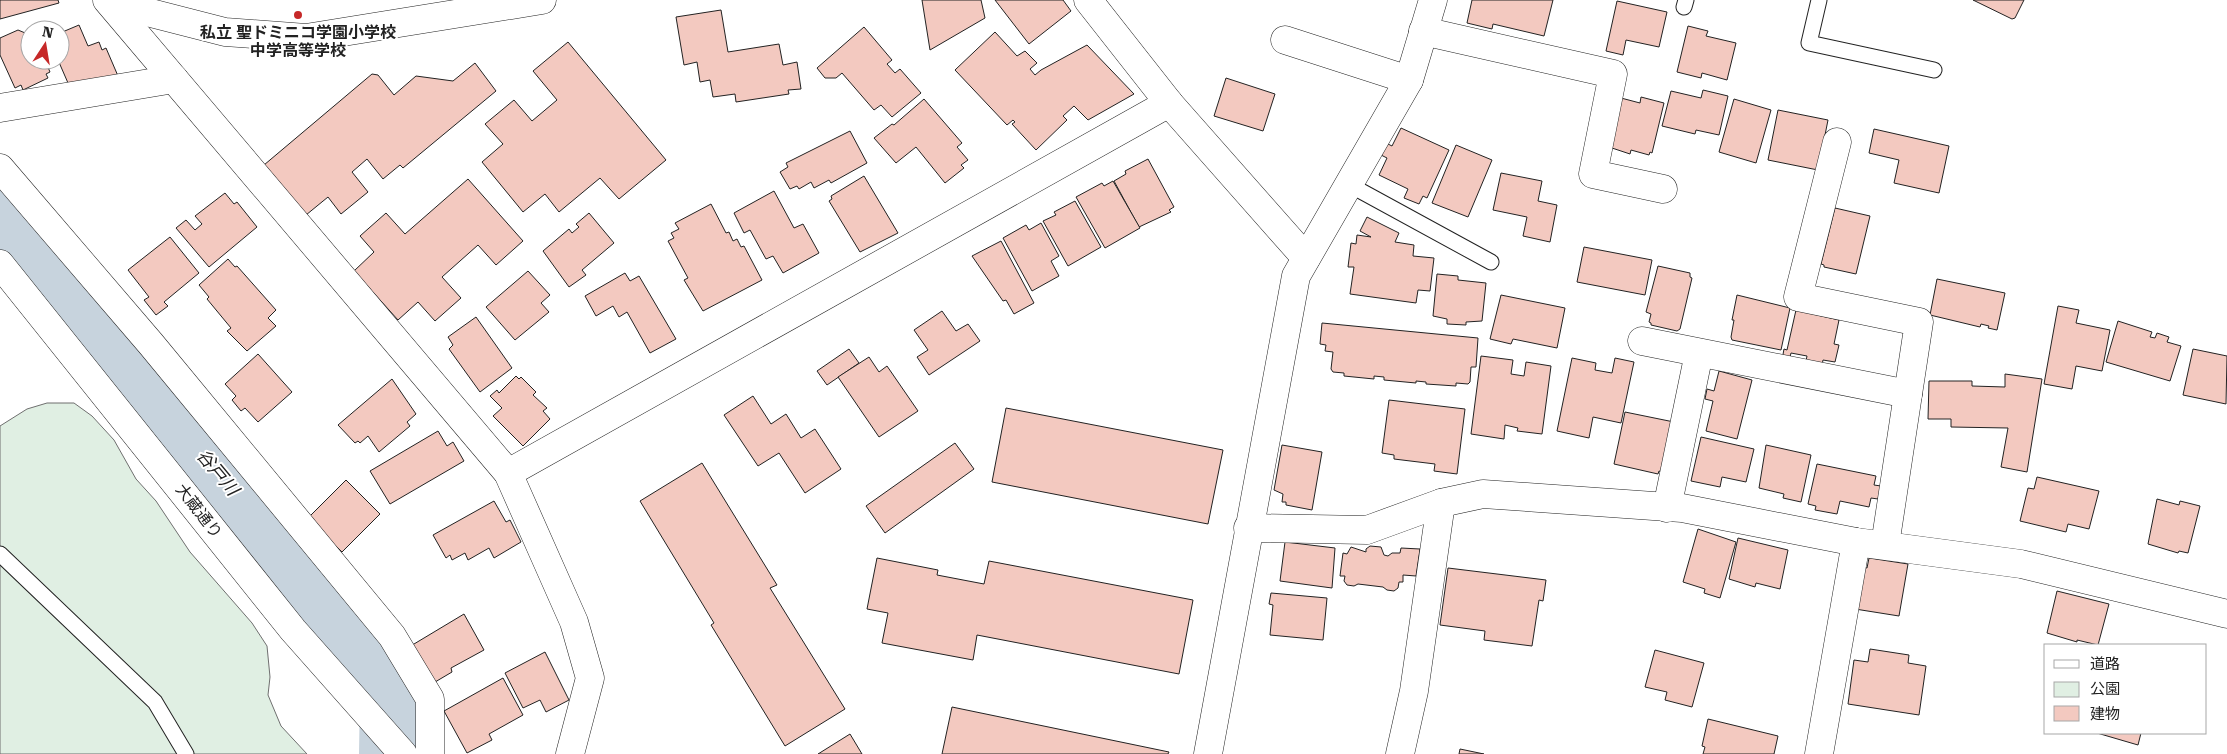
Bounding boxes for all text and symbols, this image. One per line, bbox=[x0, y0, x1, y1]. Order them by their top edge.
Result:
marker: 私立 聖ドミニコ学園小学校 中学高等学校 bbox=[292, 9, 304, 21]
north arrow bbox=[20, 20, 70, 70]
text: N bbox=[41, 23, 55, 41]
place label: 私立 聖ドミニコ学園小学校 中学高等学校 bbox=[200, 23, 396, 60]
water label: 谷戸川 bbox=[193, 445, 245, 501]
street label: 大蔵通り bbox=[172, 480, 226, 542]
legend bbox=[2044, 644, 2207, 734]
text: 道路 bbox=[2090, 655, 2120, 673]
text: 公園 bbox=[2090, 680, 2120, 698]
text: 建物 bbox=[2090, 705, 2120, 723]

